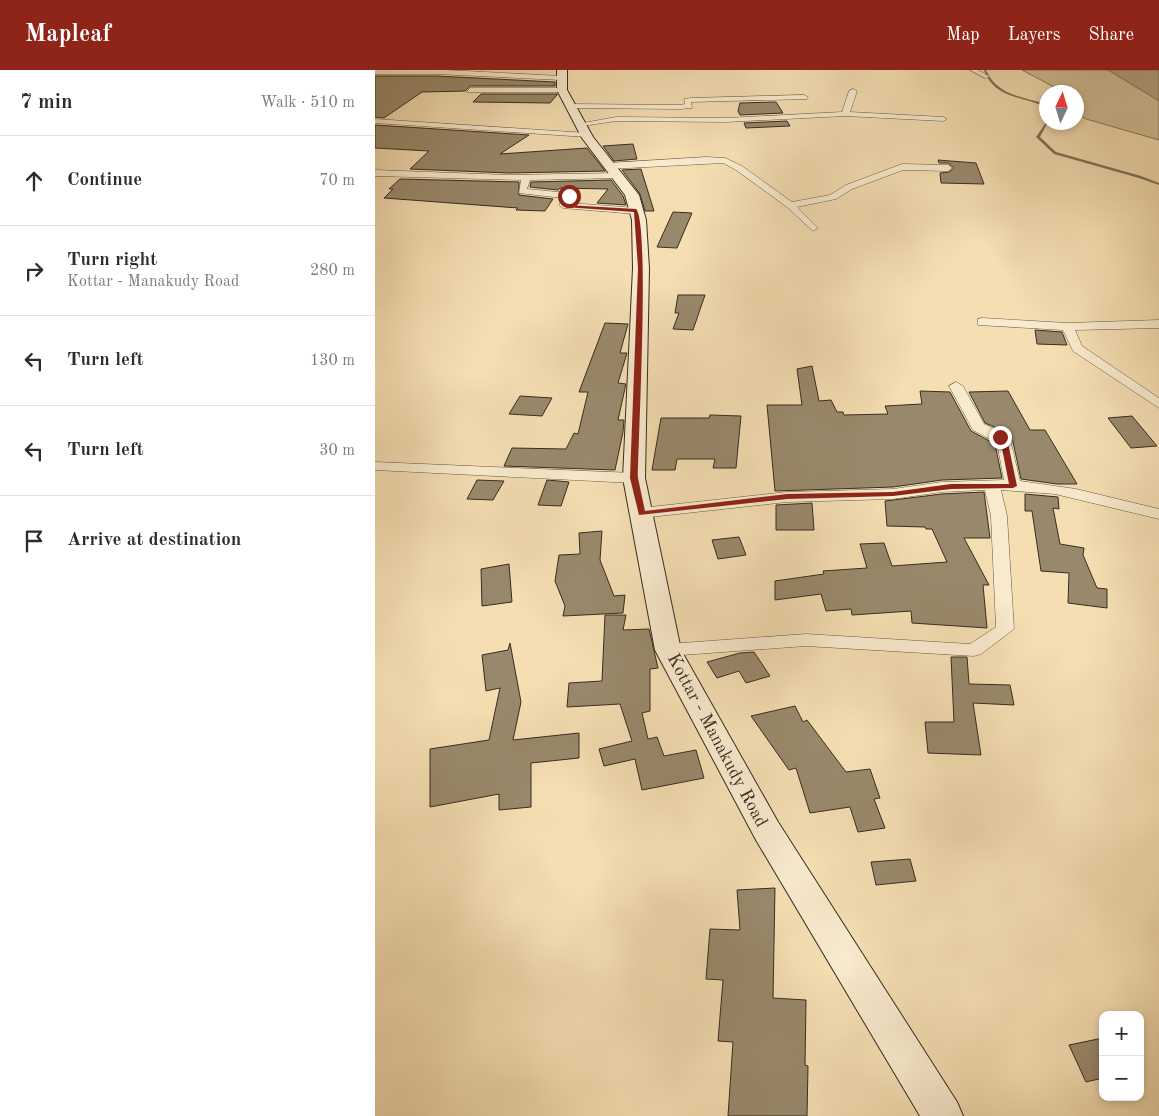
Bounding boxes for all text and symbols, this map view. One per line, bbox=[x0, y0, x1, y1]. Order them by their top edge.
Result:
text: Mapleaf bbox=[25, 23, 111, 47]
text: Map bbox=[946, 26, 980, 44]
text: Layers bbox=[1008, 26, 1060, 44]
text: Share bbox=[1088, 26, 1134, 44]
north arrow bbox=[1039, 85, 1084, 130]
text: 7 min bbox=[20, 92, 73, 113]
text: Walk · 510 m bbox=[260, 95, 355, 111]
icon: ahead bbox=[20, 167, 48, 195]
text: Continue bbox=[67, 171, 142, 190]
text: 70 m bbox=[319, 173, 355, 189]
route start bbox=[558, 185, 581, 208]
text: Turn right bbox=[67, 251, 157, 270]
icon: right bbox=[20, 257, 48, 285]
text: 280 m bbox=[310, 263, 355, 279]
text: Kottar - Manakudy Road bbox=[67, 274, 239, 290]
icon: left bbox=[20, 347, 48, 375]
text: Turn left bbox=[67, 351, 144, 370]
text: 130 m bbox=[310, 353, 355, 369]
route end bbox=[989, 426, 1012, 449]
icon: left bbox=[20, 437, 48, 465]
text: Turn left bbox=[67, 441, 144, 460]
text: 30 m bbox=[319, 443, 355, 459]
icon: arrive bbox=[20, 527, 48, 555]
text: Arrive at destination bbox=[67, 531, 241, 550]
street label: Kottar - Manakudy Road bbox=[664, 651, 771, 830]
map controls bbox=[1099, 1011, 1144, 1101]
button: + bbox=[1099, 1011, 1144, 1056]
button: − bbox=[1099, 1056, 1144, 1101]

